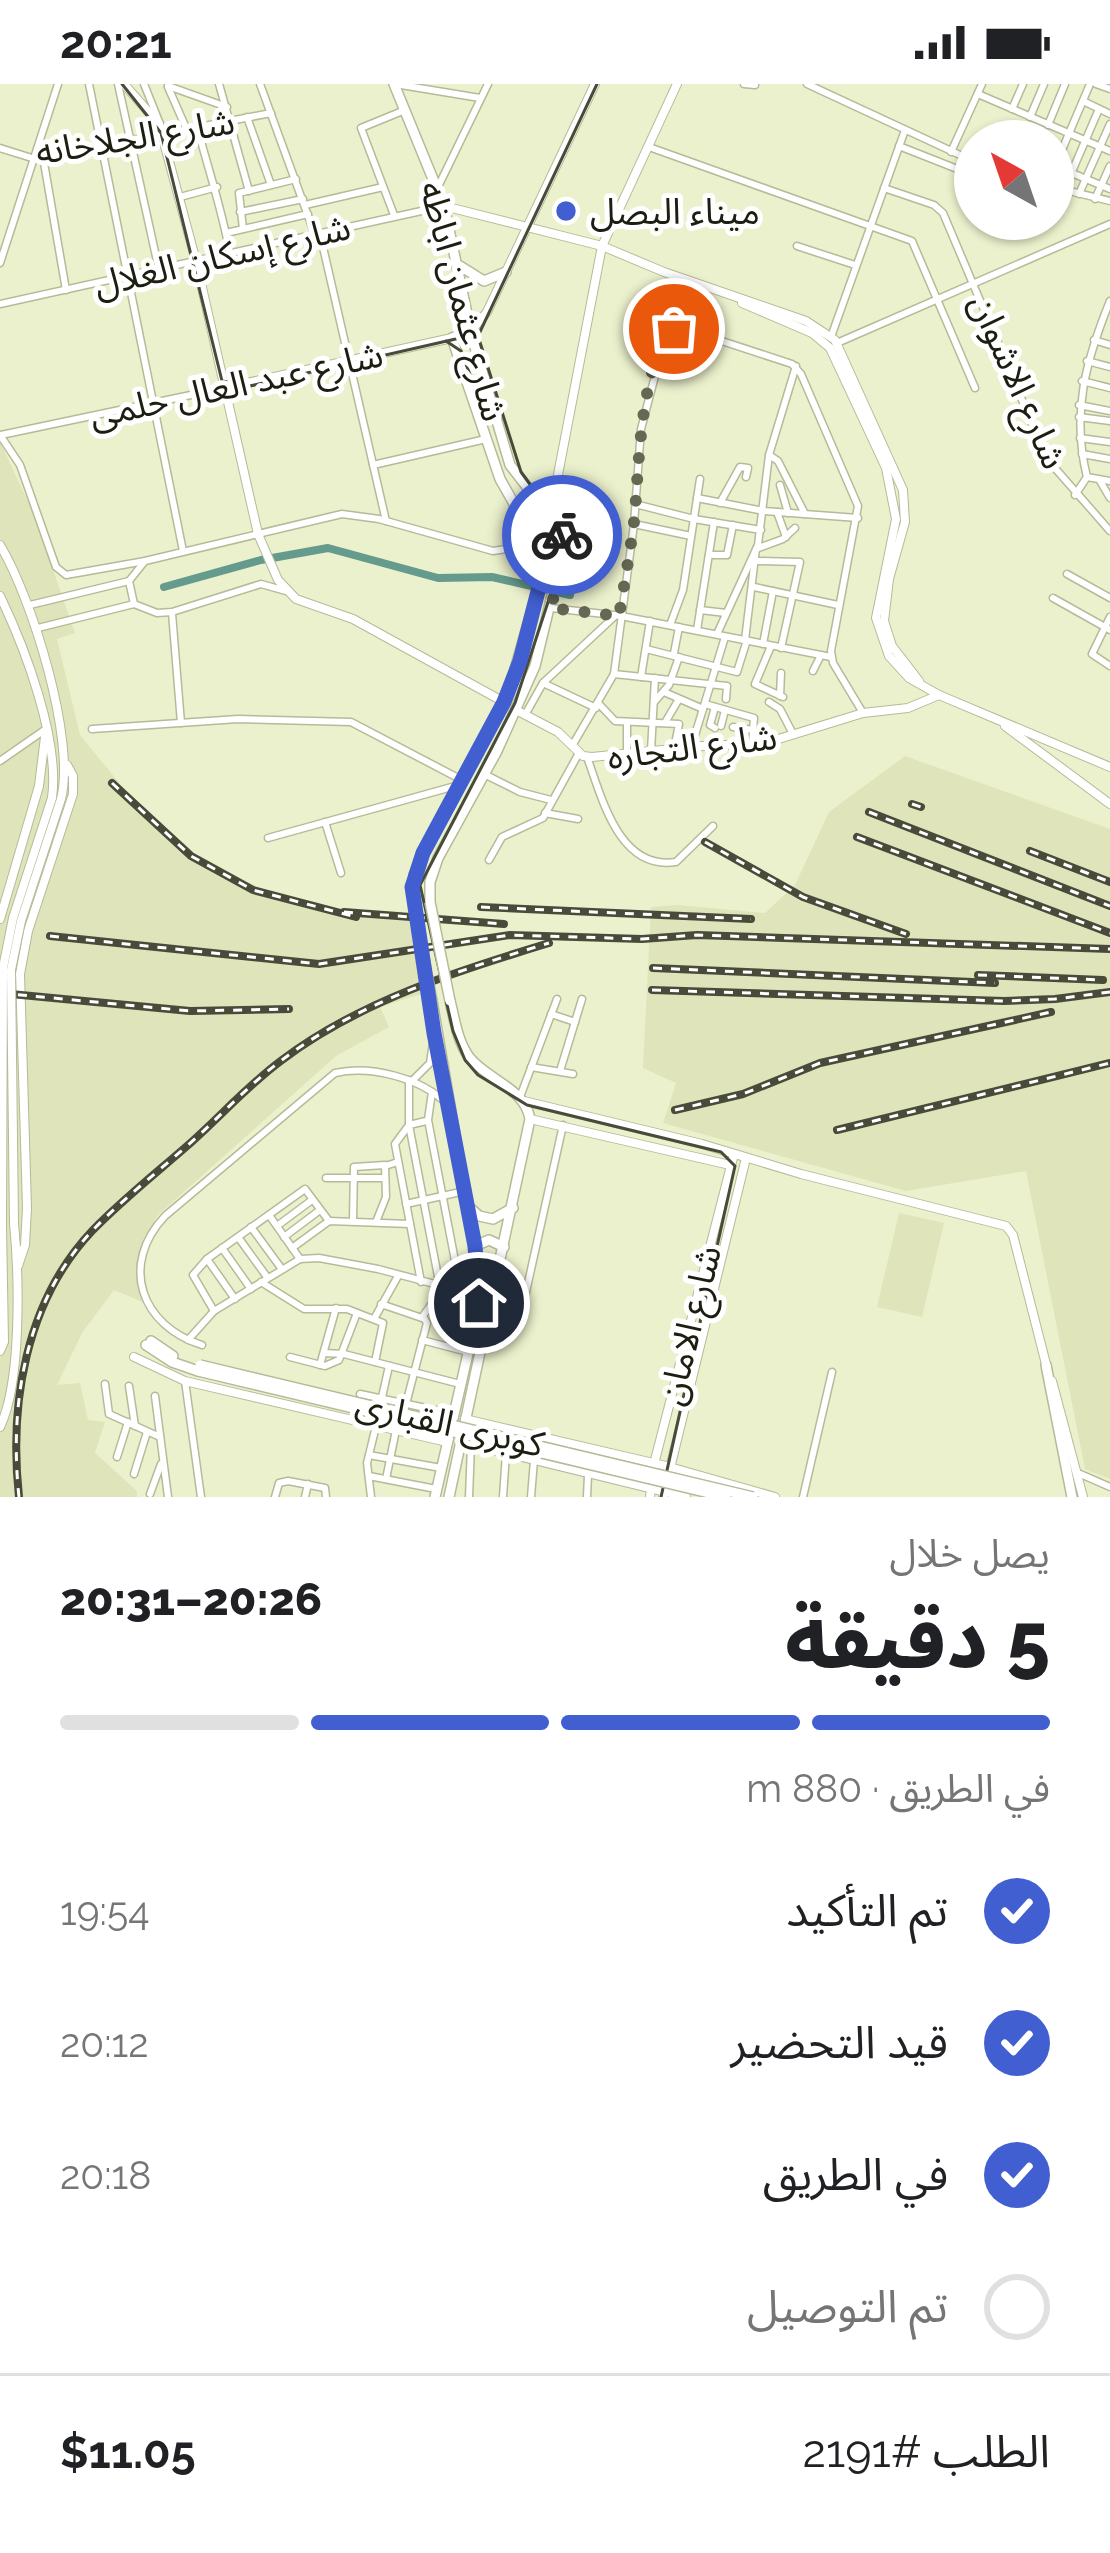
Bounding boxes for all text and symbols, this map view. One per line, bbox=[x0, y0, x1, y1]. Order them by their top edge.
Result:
text: 20:21 bbox=[60, 16, 172, 69]
street label: شارع الجلاخانه bbox=[33, 100, 238, 178]
north arrow bbox=[954, 120, 1074, 240]
map controls bbox=[954, 120, 1074, 240]
street label: شارع عثمان اباظه bbox=[406, 176, 516, 427]
place label: ميناء البصل bbox=[590, 190, 760, 232]
marker: ميناء البصل bbox=[553, 198, 579, 224]
street label: شارع إسكان الغلال bbox=[90, 205, 356, 311]
pin bbox=[623, 278, 725, 380]
street label: شارع الاشوان bbox=[956, 287, 1076, 478]
icon: bag bbox=[641, 296, 707, 362]
street label: شارع عبد العال حلمى bbox=[85, 332, 388, 441]
courier bbox=[502, 475, 622, 595]
icon: bike bbox=[529, 502, 595, 568]
street label: شارع التجاره bbox=[605, 715, 780, 783]
street label: شارع الامان bbox=[649, 1241, 735, 1411]
pin bbox=[428, 1252, 530, 1354]
icon: home bbox=[446, 1270, 512, 1336]
street label: كوبرى القبارى bbox=[352, 1381, 549, 1466]
text: يصل خلال bbox=[889, 1530, 1050, 1576]
text: 20:26–20:31 bbox=[60, 1573, 322, 1626]
text: 5 دقيقة bbox=[785, 1595, 1050, 1686]
text: في الطريق · 880 m bbox=[746, 1765, 1050, 1811]
icon: check bbox=[984, 1878, 1050, 1944]
text: تم التأكيد bbox=[786, 1884, 948, 1937]
text: 19:54 bbox=[60, 1888, 149, 1934]
icon: check bbox=[984, 2010, 1050, 2076]
text: قيد التحضير bbox=[731, 2016, 948, 2069]
text: 20:12 bbox=[60, 2020, 149, 2066]
icon: check bbox=[984, 2142, 1050, 2208]
text: في الطريق bbox=[763, 2148, 948, 2201]
text: 20:18 bbox=[60, 2152, 151, 2198]
text: تم التوصيل bbox=[747, 2280, 948, 2333]
text: الطلب #2191 bbox=[803, 2425, 1050, 2478]
text: $11.05 bbox=[60, 2426, 196, 2479]

